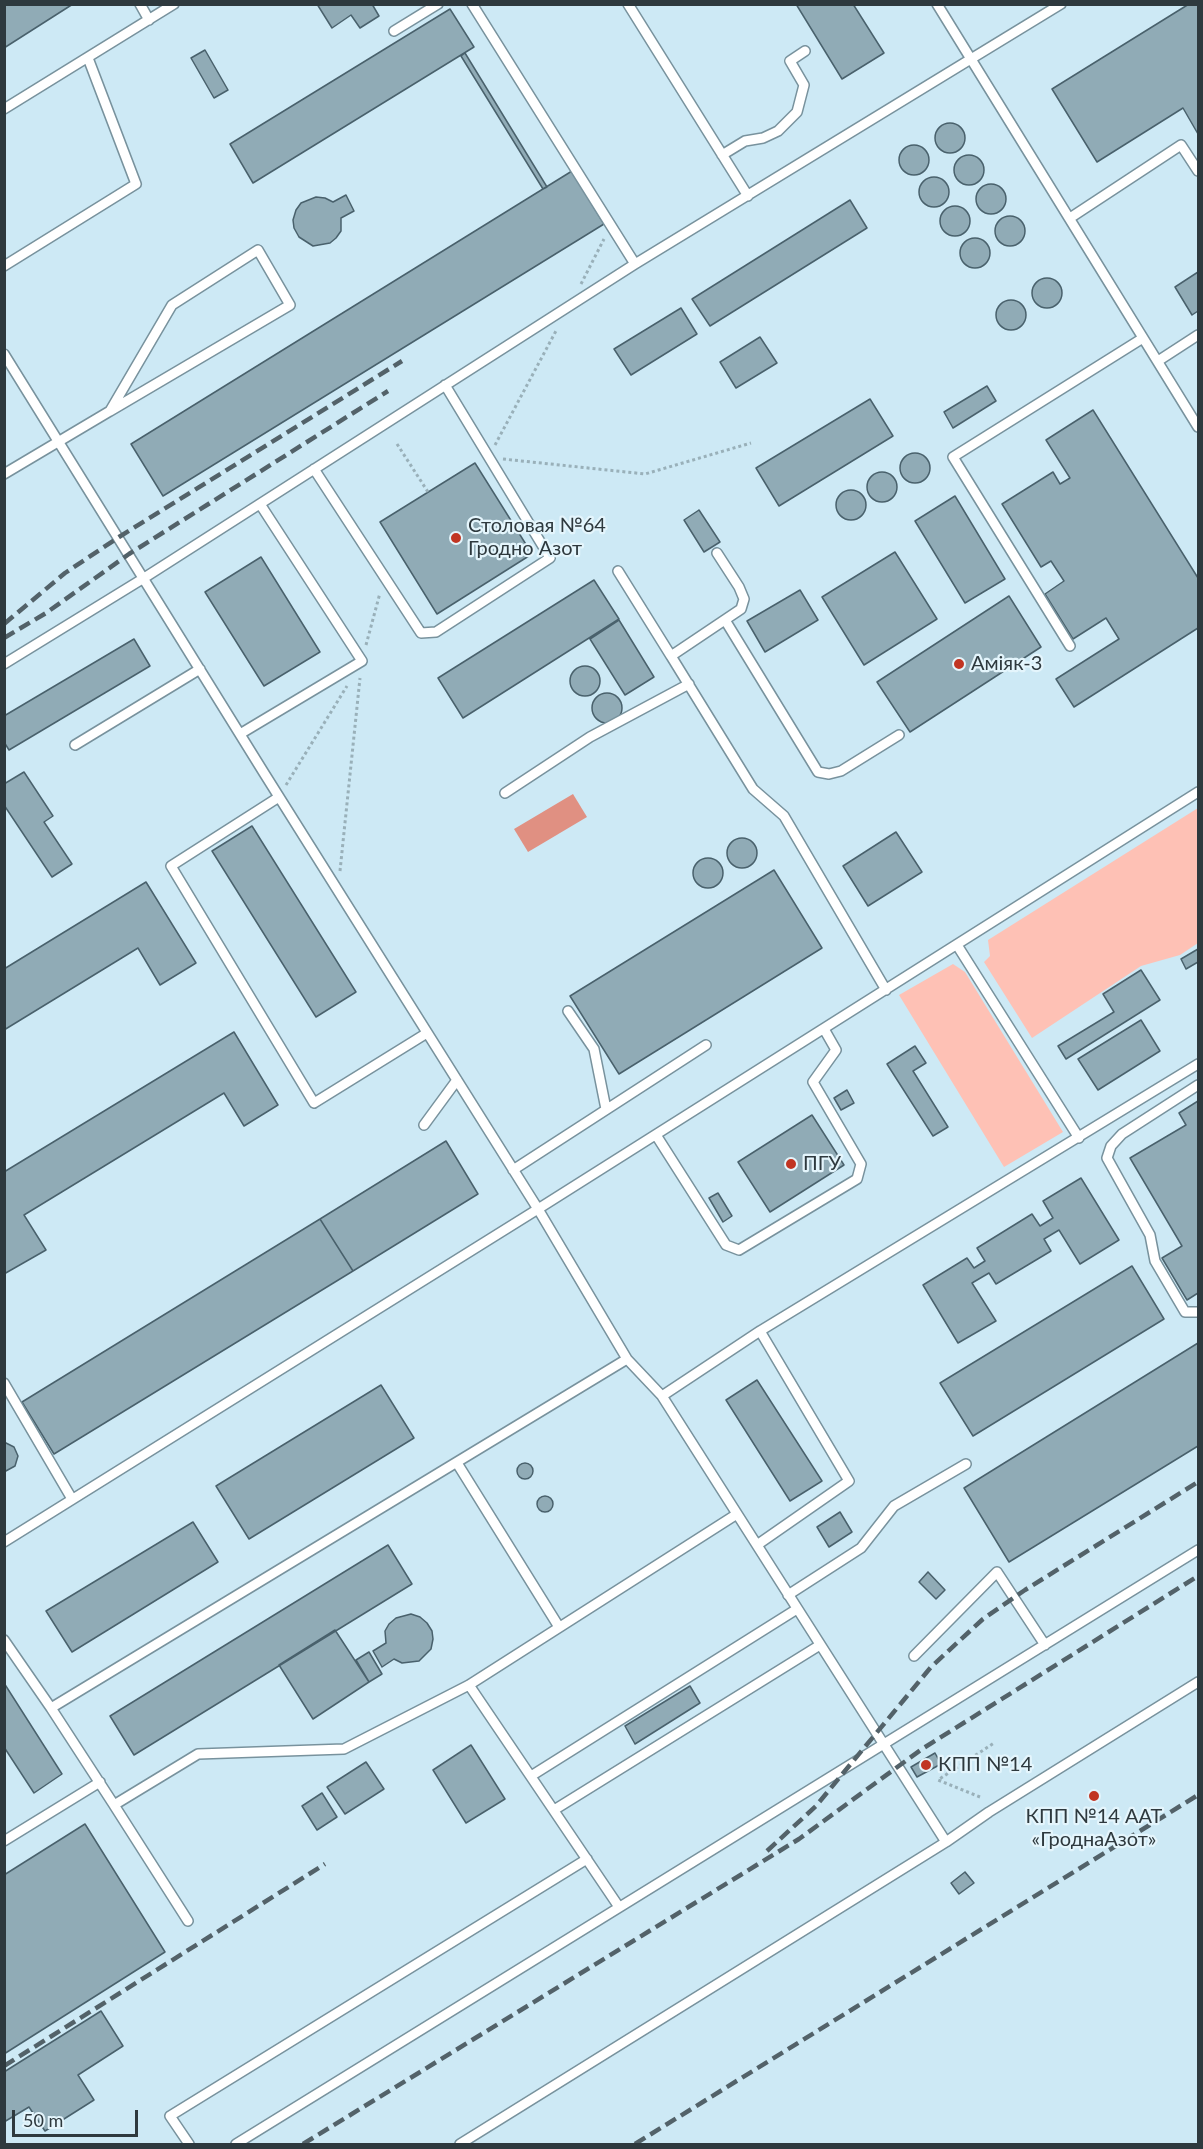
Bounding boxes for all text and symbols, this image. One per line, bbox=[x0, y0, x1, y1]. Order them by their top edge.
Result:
place label: Столовая №64 Гродно Азот bbox=[468, 514, 606, 561]
marker: Столовая №64 Гродно Азот bbox=[449, 531, 463, 545]
place label: Аміяк-3 bbox=[971, 652, 1042, 676]
marker: Аміяк-3 bbox=[952, 657, 966, 671]
place label: ПГУ bbox=[803, 1152, 841, 1176]
marker: ПГУ bbox=[784, 1157, 798, 1171]
place label: КПП №14 bbox=[938, 1753, 1032, 1777]
marker: КПП №14 bbox=[919, 1758, 933, 1772]
marker: КПП №14 ААТ «ГроднаАзот» bbox=[1087, 1789, 1101, 1803]
place label: КПП №14 ААТ «ГроднаАзот» bbox=[1026, 1805, 1162, 1852]
scale bar bbox=[15, 2098, 141, 2136]
text: 50 m bbox=[23, 2109, 63, 2131]

